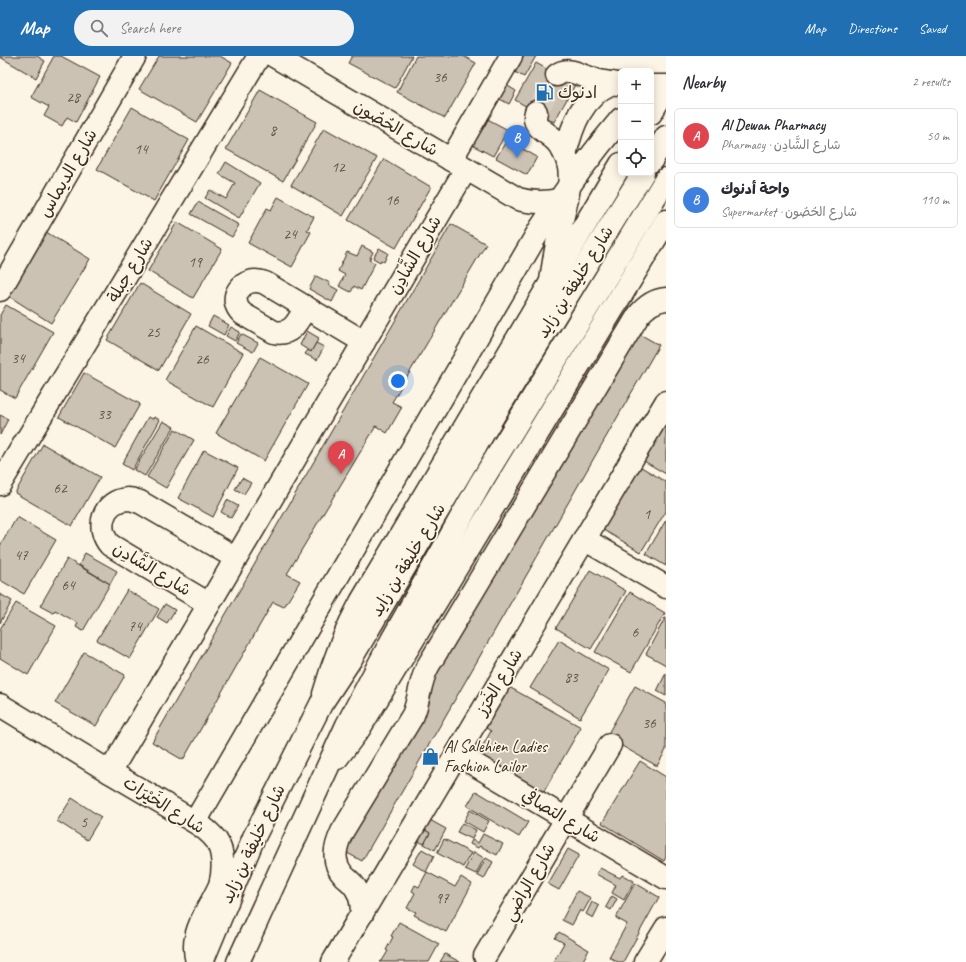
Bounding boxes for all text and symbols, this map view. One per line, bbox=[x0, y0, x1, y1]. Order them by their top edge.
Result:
search box bbox=[74, 10, 354, 46]
text: Map bbox=[20, 16, 50, 40]
icon: search bbox=[88, 17, 110, 39]
text: Search here bbox=[120, 19, 181, 38]
text: Map bbox=[805, 20, 826, 37]
text: Directions bbox=[848, 20, 897, 37]
text: Saved bbox=[919, 20, 946, 37]
house number: 36 bbox=[433, 68, 448, 87]
map controls bbox=[618, 68, 654, 176]
button: + bbox=[618, 68, 654, 104]
text: Nearby bbox=[682, 72, 725, 93]
text: 2 results bbox=[912, 74, 950, 90]
fuel station icon: ادنوك bbox=[535, 82, 555, 102]
place label: ادنوك bbox=[558, 82, 597, 103]
house number: 28 bbox=[66, 88, 81, 107]
street label: شارع الحُصُون bbox=[349, 95, 442, 161]
button: − bbox=[618, 104, 654, 140]
text: Al Dewan Pharmacy bbox=[721, 116, 825, 135]
house number: 8 bbox=[270, 121, 278, 140]
street label: شارع الديماس bbox=[34, 125, 103, 221]
pin: B bbox=[504, 125, 530, 158]
text: A bbox=[693, 128, 699, 144]
text: 50 m bbox=[927, 128, 949, 144]
text: Pharmacy · شارع الشَّادِن bbox=[721, 137, 841, 153]
house number: 14 bbox=[134, 140, 149, 159]
button: locate bbox=[618, 140, 654, 176]
house number: 12 bbox=[331, 158, 346, 177]
text: واحة أدنوك bbox=[721, 180, 790, 199]
house number: 16 bbox=[385, 191, 400, 210]
text: B bbox=[693, 192, 699, 208]
text: 110 m bbox=[921, 192, 949, 208]
text: Supermarket · شارع الحُصُون bbox=[721, 204, 857, 220]
street label: شارع الشَّادِن bbox=[382, 211, 447, 299]
street label: شارع خليفة بن زايد bbox=[532, 222, 619, 343]
house number: 24 bbox=[283, 225, 298, 244]
street label: شارع جبلة bbox=[102, 234, 158, 307]
house number: 19 bbox=[188, 253, 203, 272]
house number: 25 bbox=[146, 323, 161, 342]
house number: 34 bbox=[11, 349, 26, 368]
house number: 26 bbox=[195, 350, 210, 369]
your location bbox=[388, 371, 408, 391]
house number: 33 bbox=[97, 405, 112, 424]
pin: A bbox=[328, 441, 354, 474]
house number: 62 bbox=[53, 479, 68, 498]
street label: شارع خليفة بن زايد bbox=[366, 499, 451, 621]
house number: 1 bbox=[644, 505, 652, 524]
street label: شارع الشَّادِن bbox=[109, 536, 196, 601]
house number: 47 bbox=[14, 546, 29, 565]
house number: 64 bbox=[61, 576, 76, 595]
house number: 74 bbox=[128, 617, 143, 636]
house number: 6 bbox=[632, 623, 640, 642]
street label: شارع الخَرَز bbox=[470, 645, 528, 721]
house number: 83 bbox=[564, 668, 579, 687]
house number: 36 bbox=[642, 714, 657, 733]
place label: Al Salehien Ladies Fashion Lailor bbox=[444, 736, 549, 777]
shop icon: Al Salehien Ladies Fashion Lailor bbox=[421, 746, 441, 766]
street label: شارع الخَيْرَات bbox=[119, 772, 209, 839]
street label: شارع خليفة بن زايد bbox=[216, 781, 291, 907]
street label: شارع التصافي bbox=[517, 784, 604, 848]
house number: 5 bbox=[81, 813, 89, 832]
street label: شارع الراضي bbox=[498, 839, 563, 927]
house number: 97 bbox=[435, 889, 450, 908]

